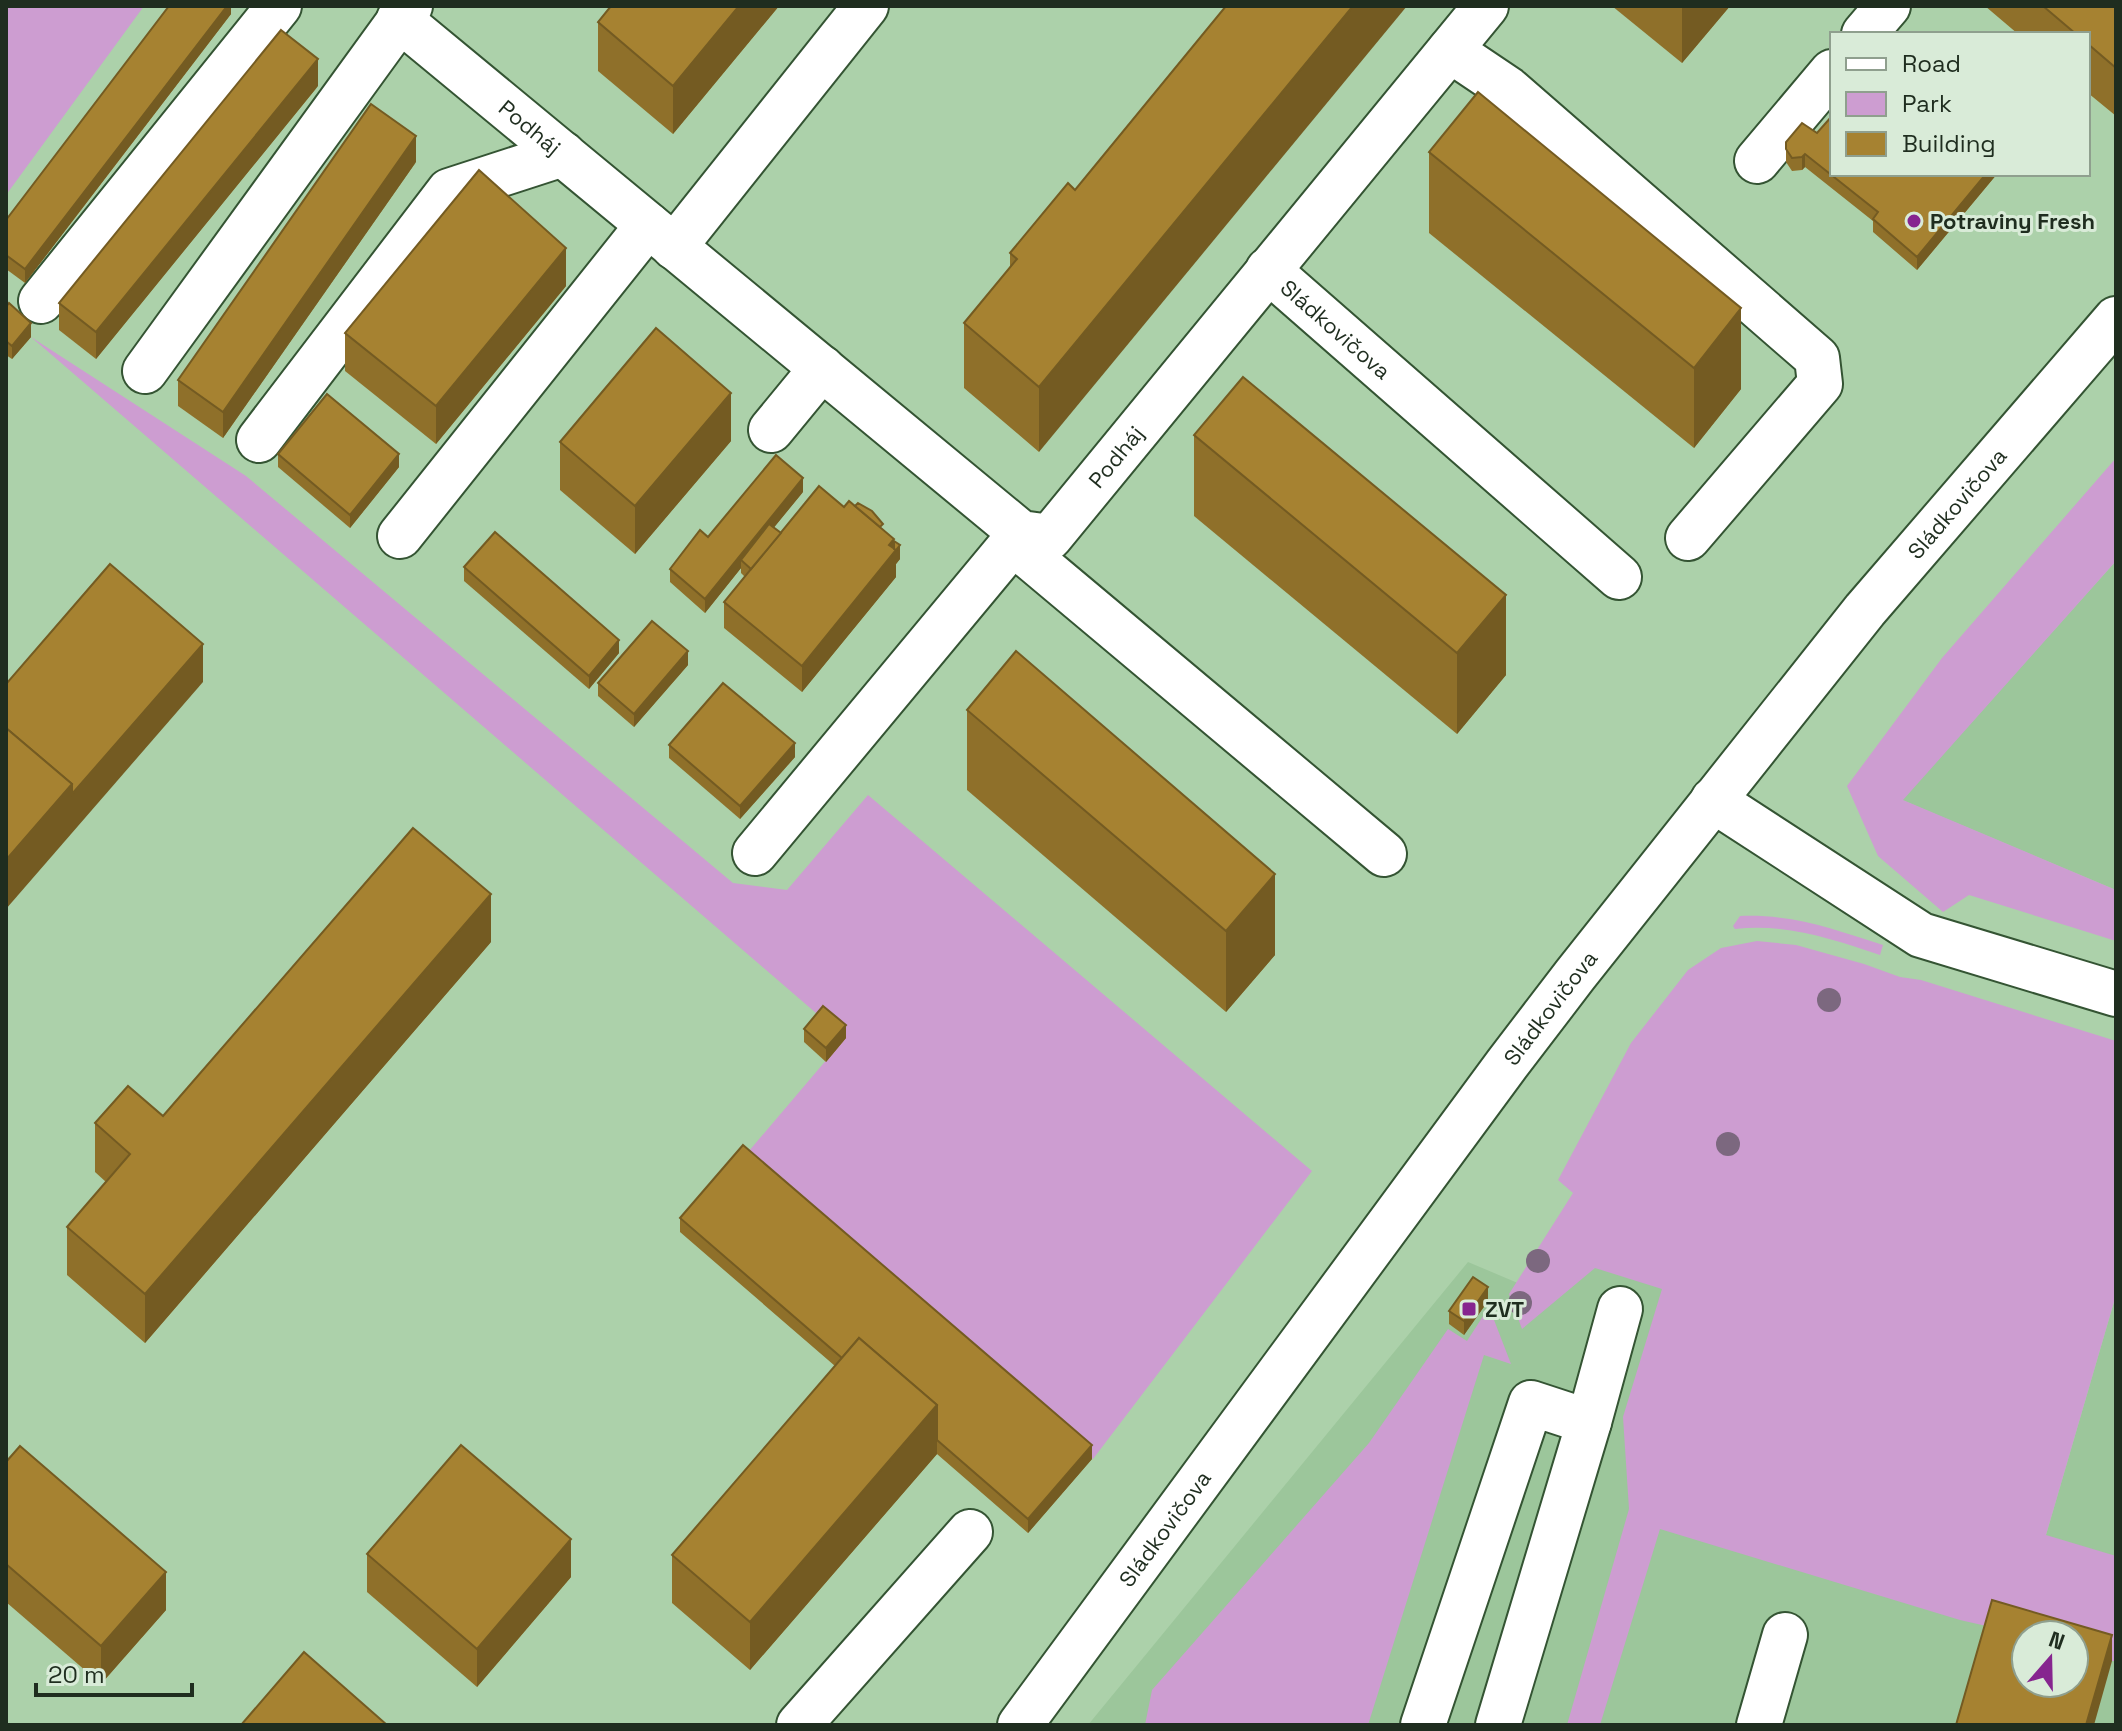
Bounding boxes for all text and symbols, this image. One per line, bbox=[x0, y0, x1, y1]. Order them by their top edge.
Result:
legend bbox=[1830, 32, 2090, 176]
text: Road bbox=[1902, 48, 1961, 79]
text: Park bbox=[1902, 88, 1952, 119]
street label: Podháj bbox=[493, 93, 567, 161]
text: Building bbox=[1902, 128, 1996, 159]
place label: Potraviny Fresh bbox=[1930, 207, 2095, 235]
marker: Potraviny Fresh bbox=[1905, 212, 1923, 230]
street label: Sládkovičova bbox=[1275, 273, 1397, 385]
street label: Podháj bbox=[1082, 420, 1150, 494]
street label: Sládkovičova bbox=[1901, 442, 2013, 565]
street label: Sládkovičova bbox=[1497, 944, 1603, 1071]
place label: ZVT bbox=[1485, 1295, 1524, 1323]
marker: ZVT bbox=[1460, 1300, 1478, 1318]
street label: Sládkovičova bbox=[1113, 1465, 1217, 1592]
north arrow bbox=[2010, 1619, 2090, 1699]
text: N bbox=[2045, 1625, 2069, 1656]
scale bar bbox=[36, 1647, 192, 1697]
text: 20 m bbox=[48, 1659, 105, 1690]

